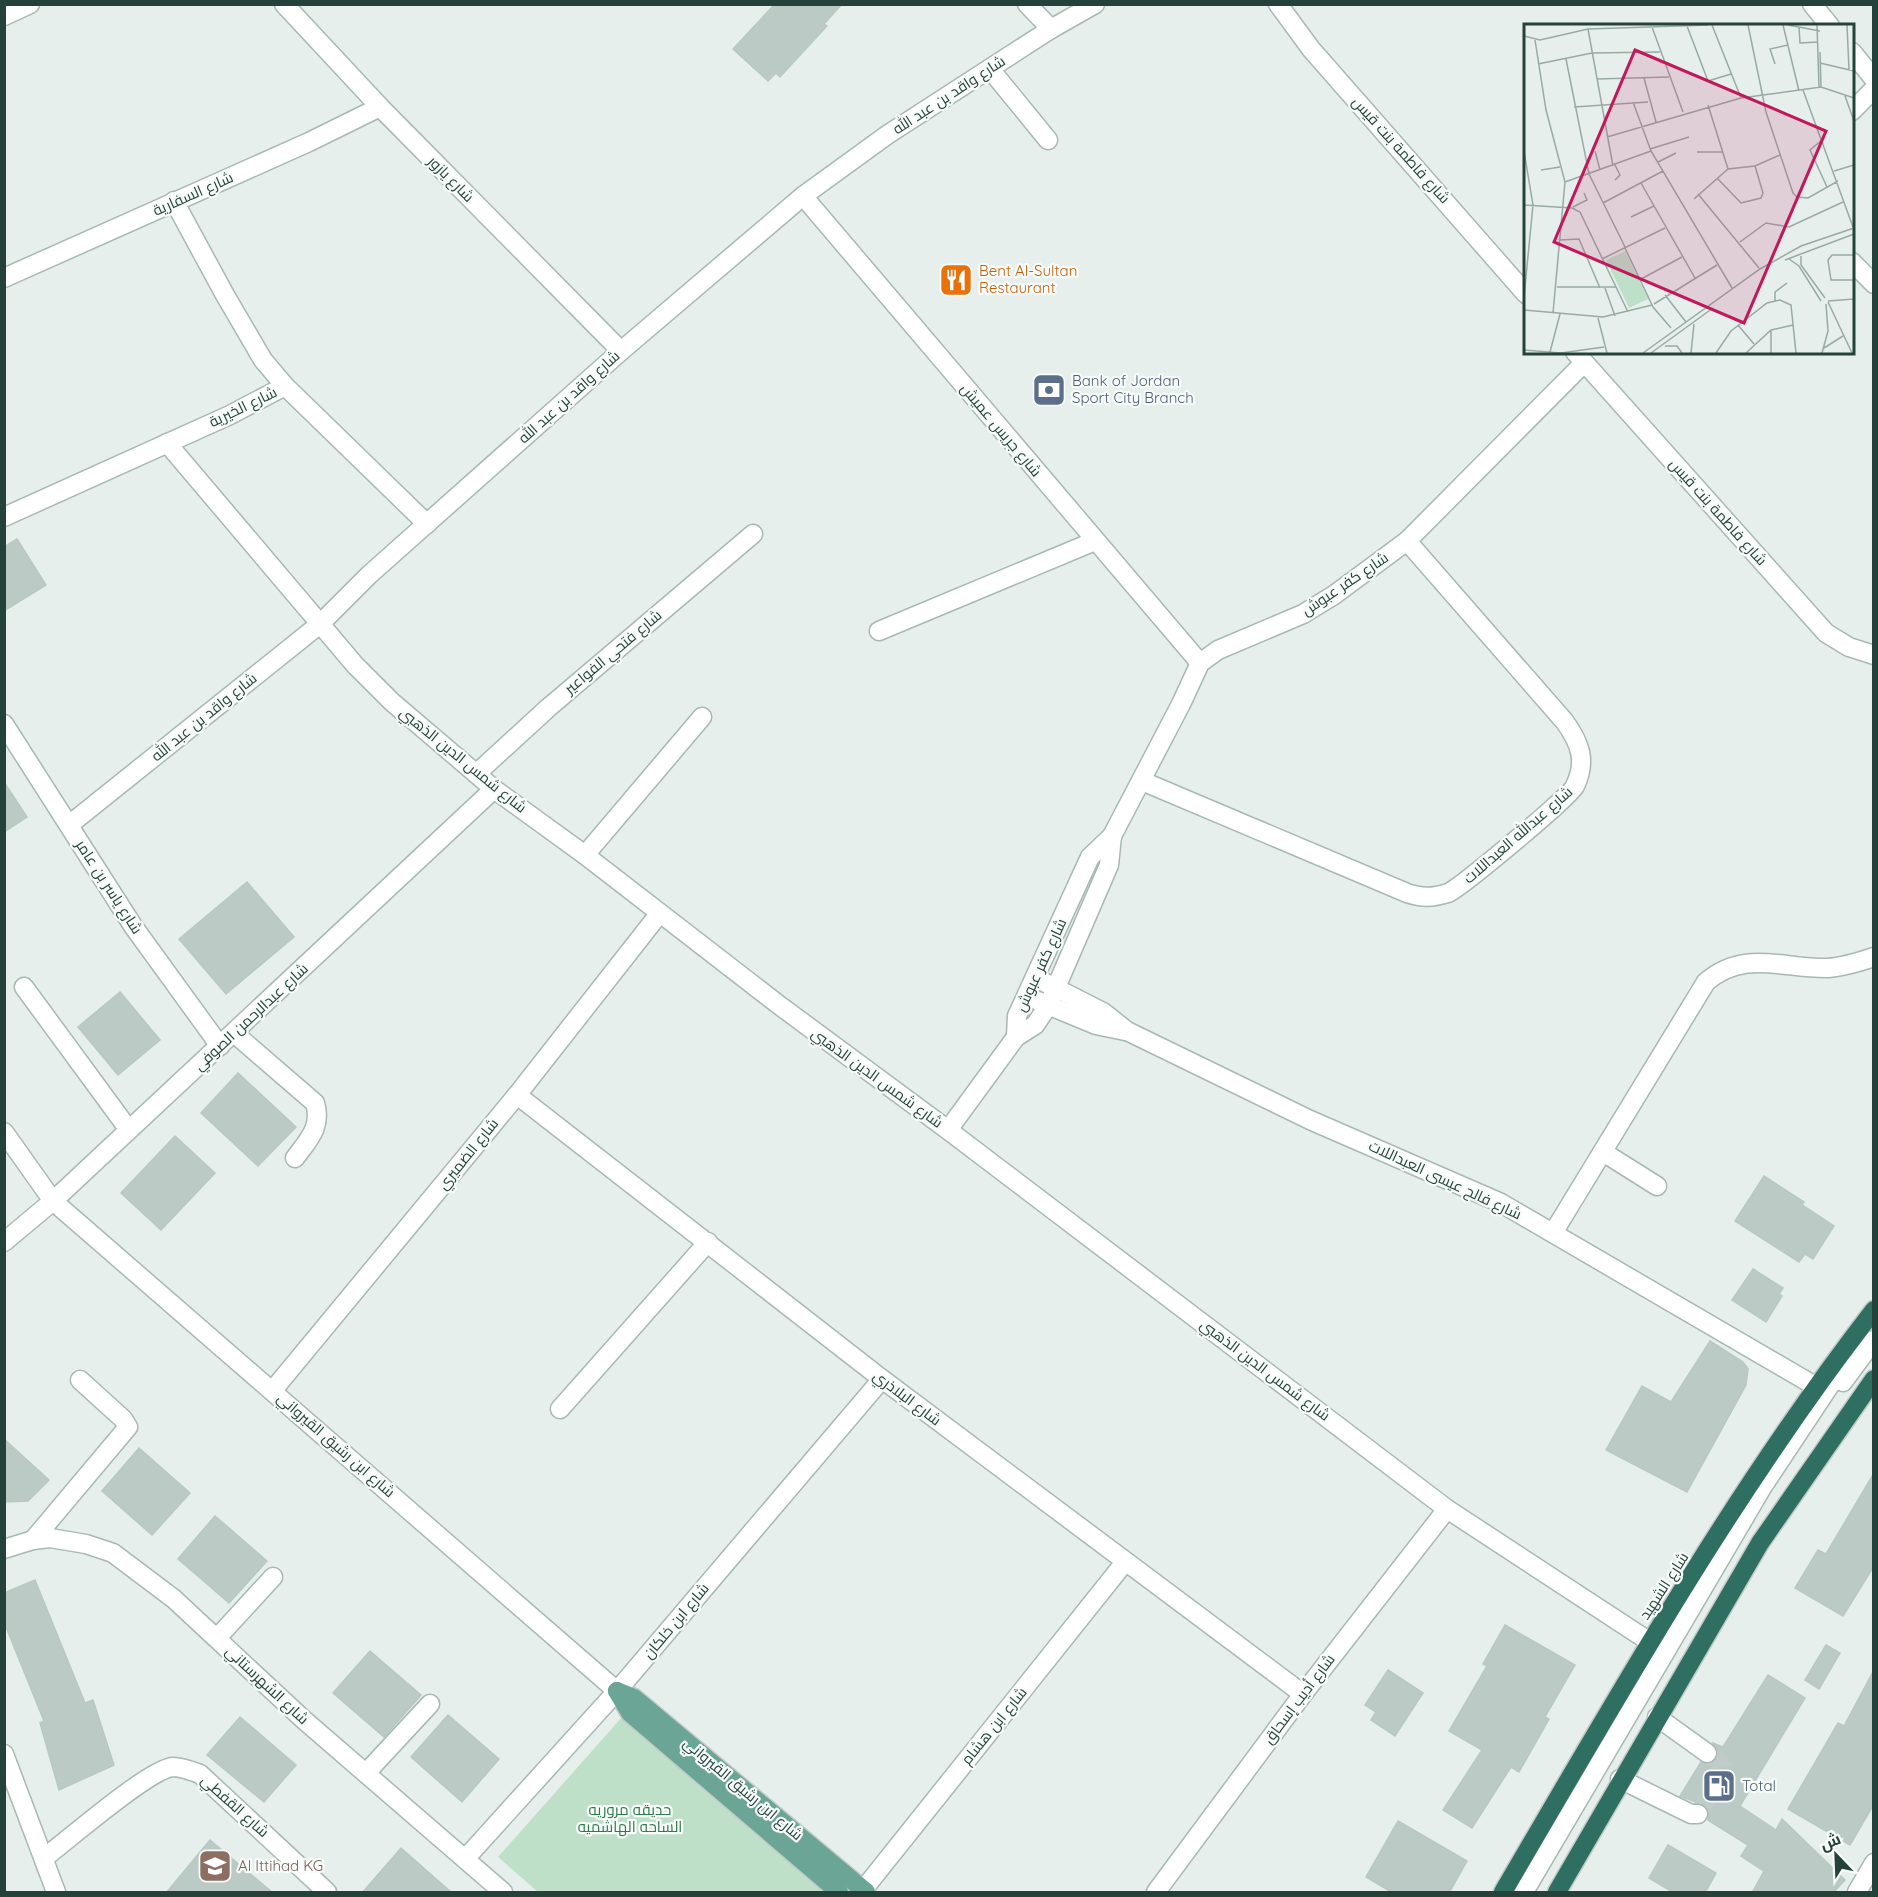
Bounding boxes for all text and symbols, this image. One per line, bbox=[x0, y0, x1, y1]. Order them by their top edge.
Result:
inset map bbox=[1524, 24, 1854, 354]
street label: شارع واقد بن عبد الله bbox=[889, 51, 1010, 140]
street label: شارع فاطمة بنت قيس bbox=[1347, 92, 1455, 209]
street label: شارع يازور bbox=[422, 151, 478, 207]
street label: شارع السفارية bbox=[150, 167, 237, 222]
place label: Bent Al-Sultan Restaurant bbox=[979, 261, 1077, 297]
restaurant icon: Bent Al-Sultan Restaurant bbox=[938, 262, 974, 298]
street label: شارع واقد بن عبد الله bbox=[514, 346, 625, 449]
place label: Bank of Jordan Sport City Branch bbox=[1072, 371, 1194, 407]
bank icon: Bank of Jordan Sport City Branch bbox=[1031, 372, 1067, 408]
street label: شارع جريس عميش bbox=[955, 379, 1046, 482]
street label: شارع الخيرية bbox=[206, 382, 281, 433]
street label: شارع فاطمة بنت قيس bbox=[1664, 454, 1772, 571]
street label: شارع كفر عبوش bbox=[1298, 548, 1393, 621]
street label: شارع فتحي الفواعير bbox=[559, 605, 667, 701]
street label: شارع واقد بن عبد الله bbox=[147, 668, 262, 767]
street label: شارع شمس الدين الذهبي bbox=[394, 702, 531, 819]
street label: شارع عبدالله العبداللات bbox=[1459, 782, 1578, 889]
street label: شارع ياسر بن عامر bbox=[70, 835, 147, 938]
street label: شارع كفر عبوش bbox=[1011, 915, 1072, 1015]
street label: شارع عبدالرحمن الصوفي bbox=[190, 959, 314, 1077]
street label: شارع شمس الدين الذهبي bbox=[806, 1023, 947, 1134]
street label: شارع الضميري bbox=[433, 1114, 505, 1195]
street label: شارع فالح عيسى العبداللات bbox=[1365, 1136, 1525, 1225]
street label: شارع شمس الدين الذهبي bbox=[1195, 1314, 1334, 1427]
street label: شارع البلاذري bbox=[868, 1366, 945, 1432]
street label: شارع ابن رشيق القيرواني bbox=[271, 1388, 399, 1503]
street label: شارع الشهيد bbox=[1635, 1548, 1694, 1624]
street label: شارع ابن خلكان bbox=[638, 1579, 714, 1664]
street label: شارع الشهرستاني bbox=[220, 1641, 313, 1730]
street label: شارع أديب إسحاق bbox=[1259, 1650, 1340, 1749]
street label: شارع ابن هشام bbox=[957, 1683, 1032, 1770]
street label: شارع ابن رشيق القيرواني bbox=[678, 1733, 807, 1846]
fuel station icon: Total bbox=[1701, 1768, 1737, 1804]
street label: شارع القفطي bbox=[195, 1770, 273, 1843]
place label: Total bbox=[1742, 1776, 1776, 1795]
park label: حديقه مروريه الساحه الهاشميه bbox=[578, 1800, 682, 1837]
north arrow bbox=[1806, 1825, 1866, 1885]
text: ش bbox=[1817, 1828, 1843, 1854]
school or university icon: Al Ittihad KG bbox=[197, 1848, 233, 1884]
place label: Al Ittihad KG bbox=[238, 1856, 323, 1875]

